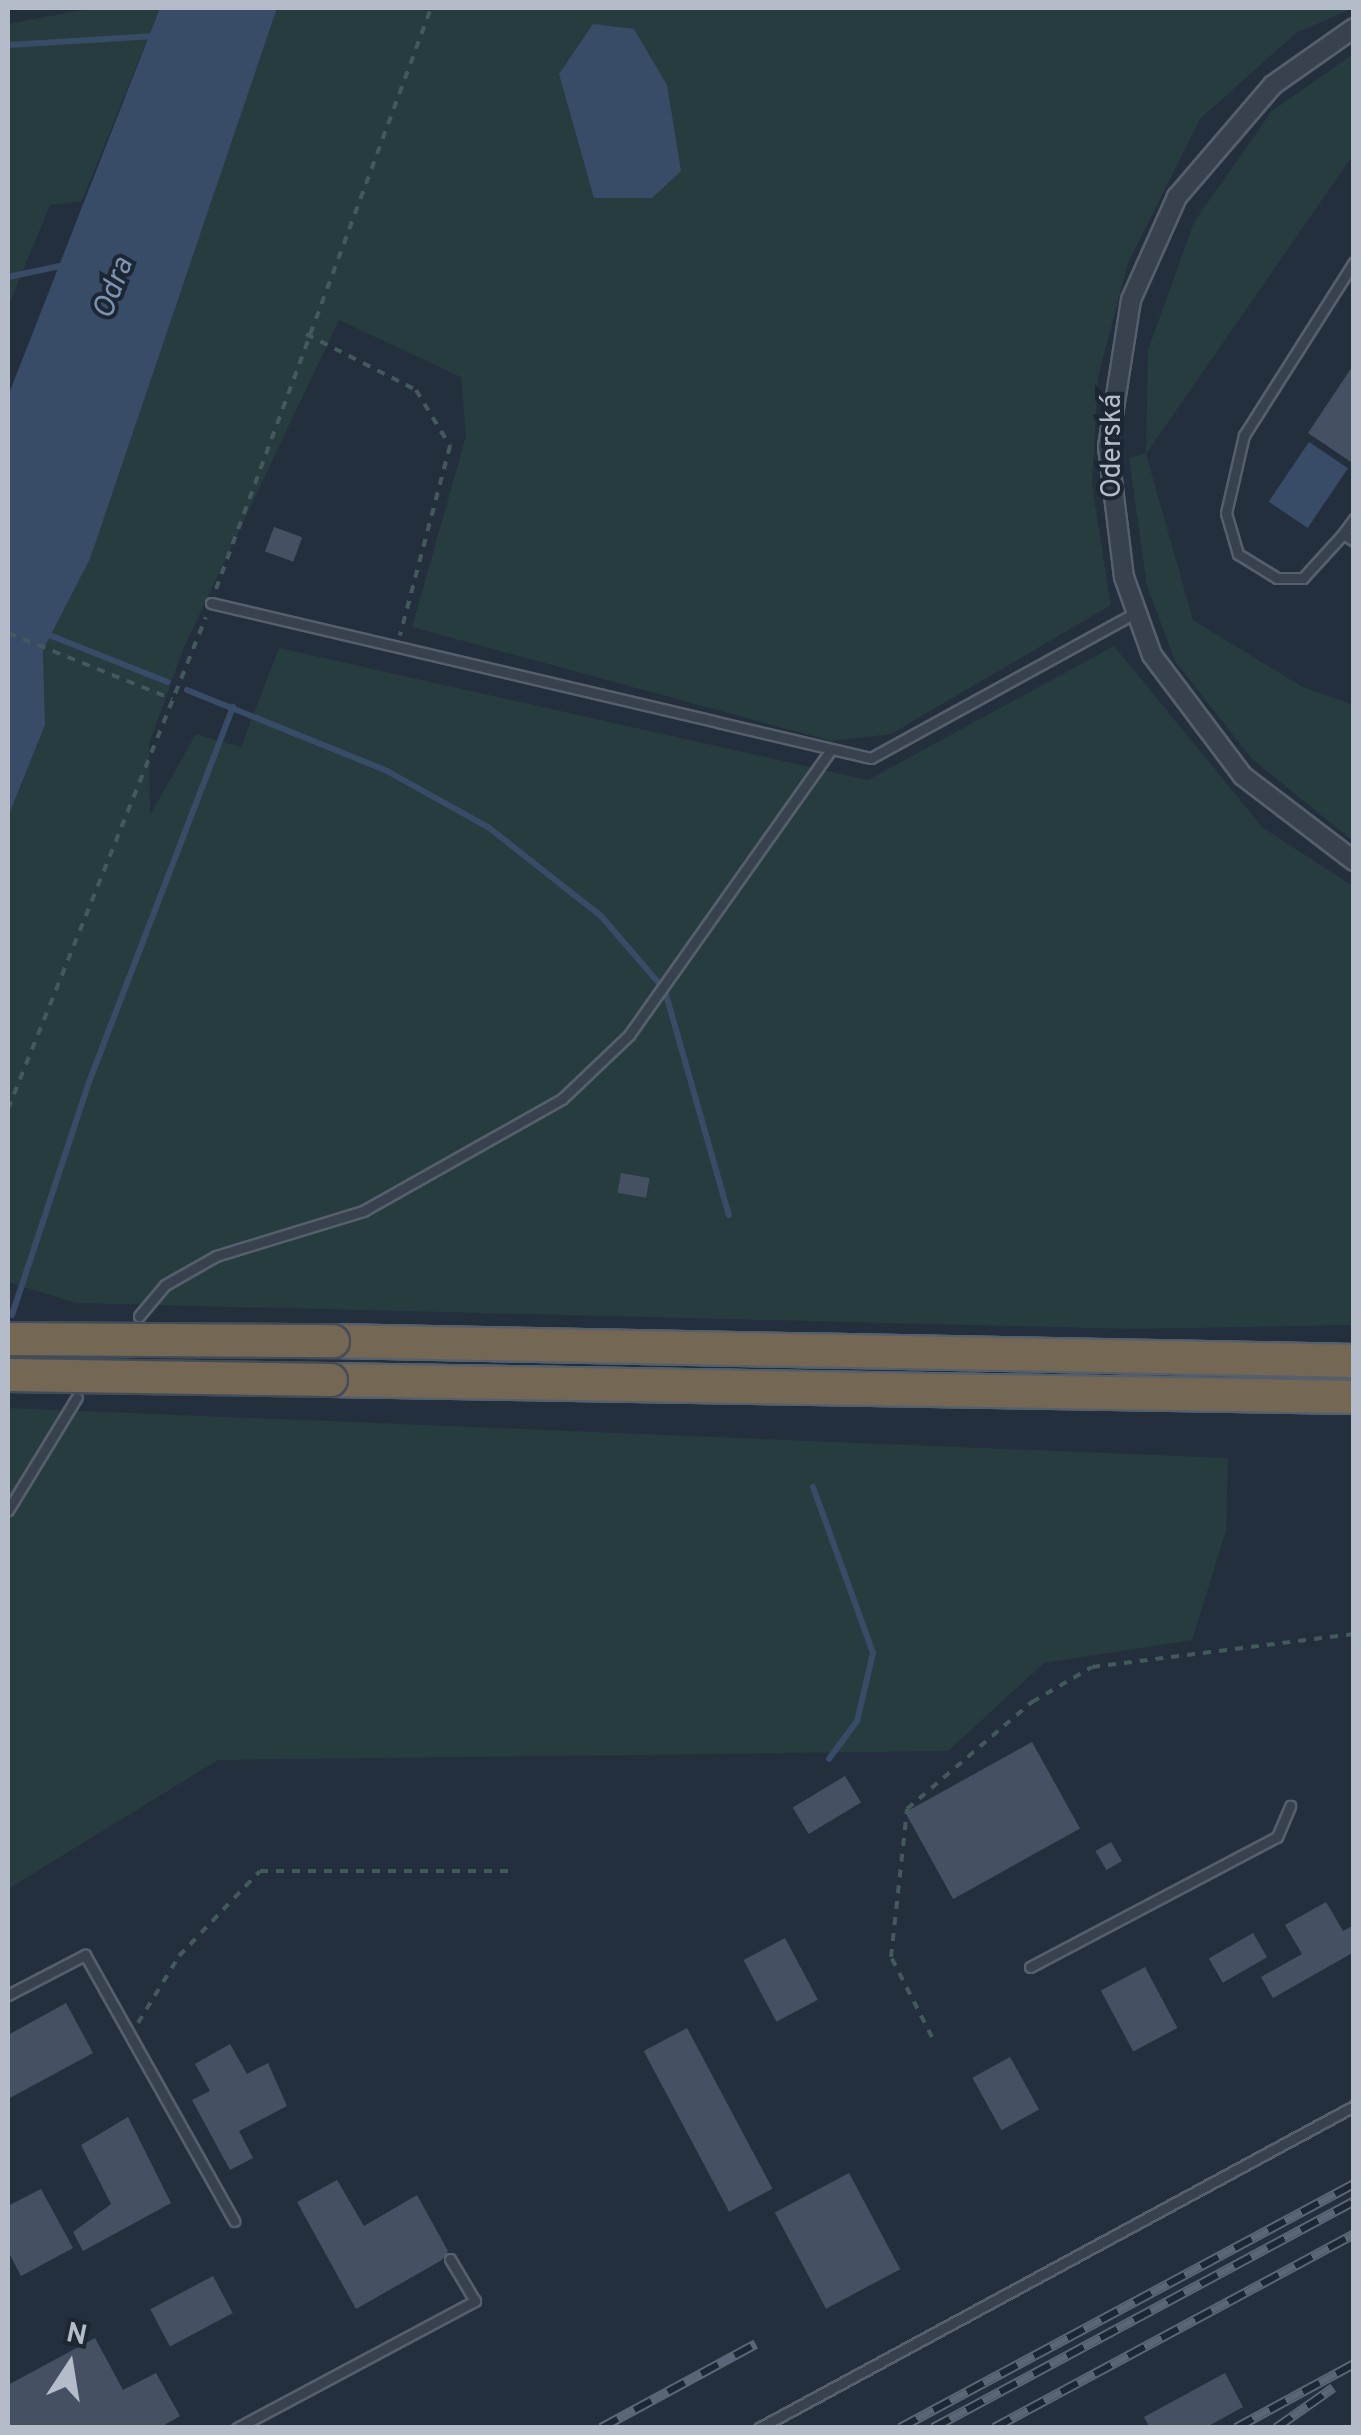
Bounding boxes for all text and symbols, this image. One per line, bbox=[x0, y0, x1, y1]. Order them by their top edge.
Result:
water label: Odra bbox=[87, 253, 143, 325]
street label: Oderská bbox=[1096, 394, 1130, 498]
north arrow bbox=[20, 2315, 120, 2415]
text: N bbox=[63, 2316, 90, 2355]

